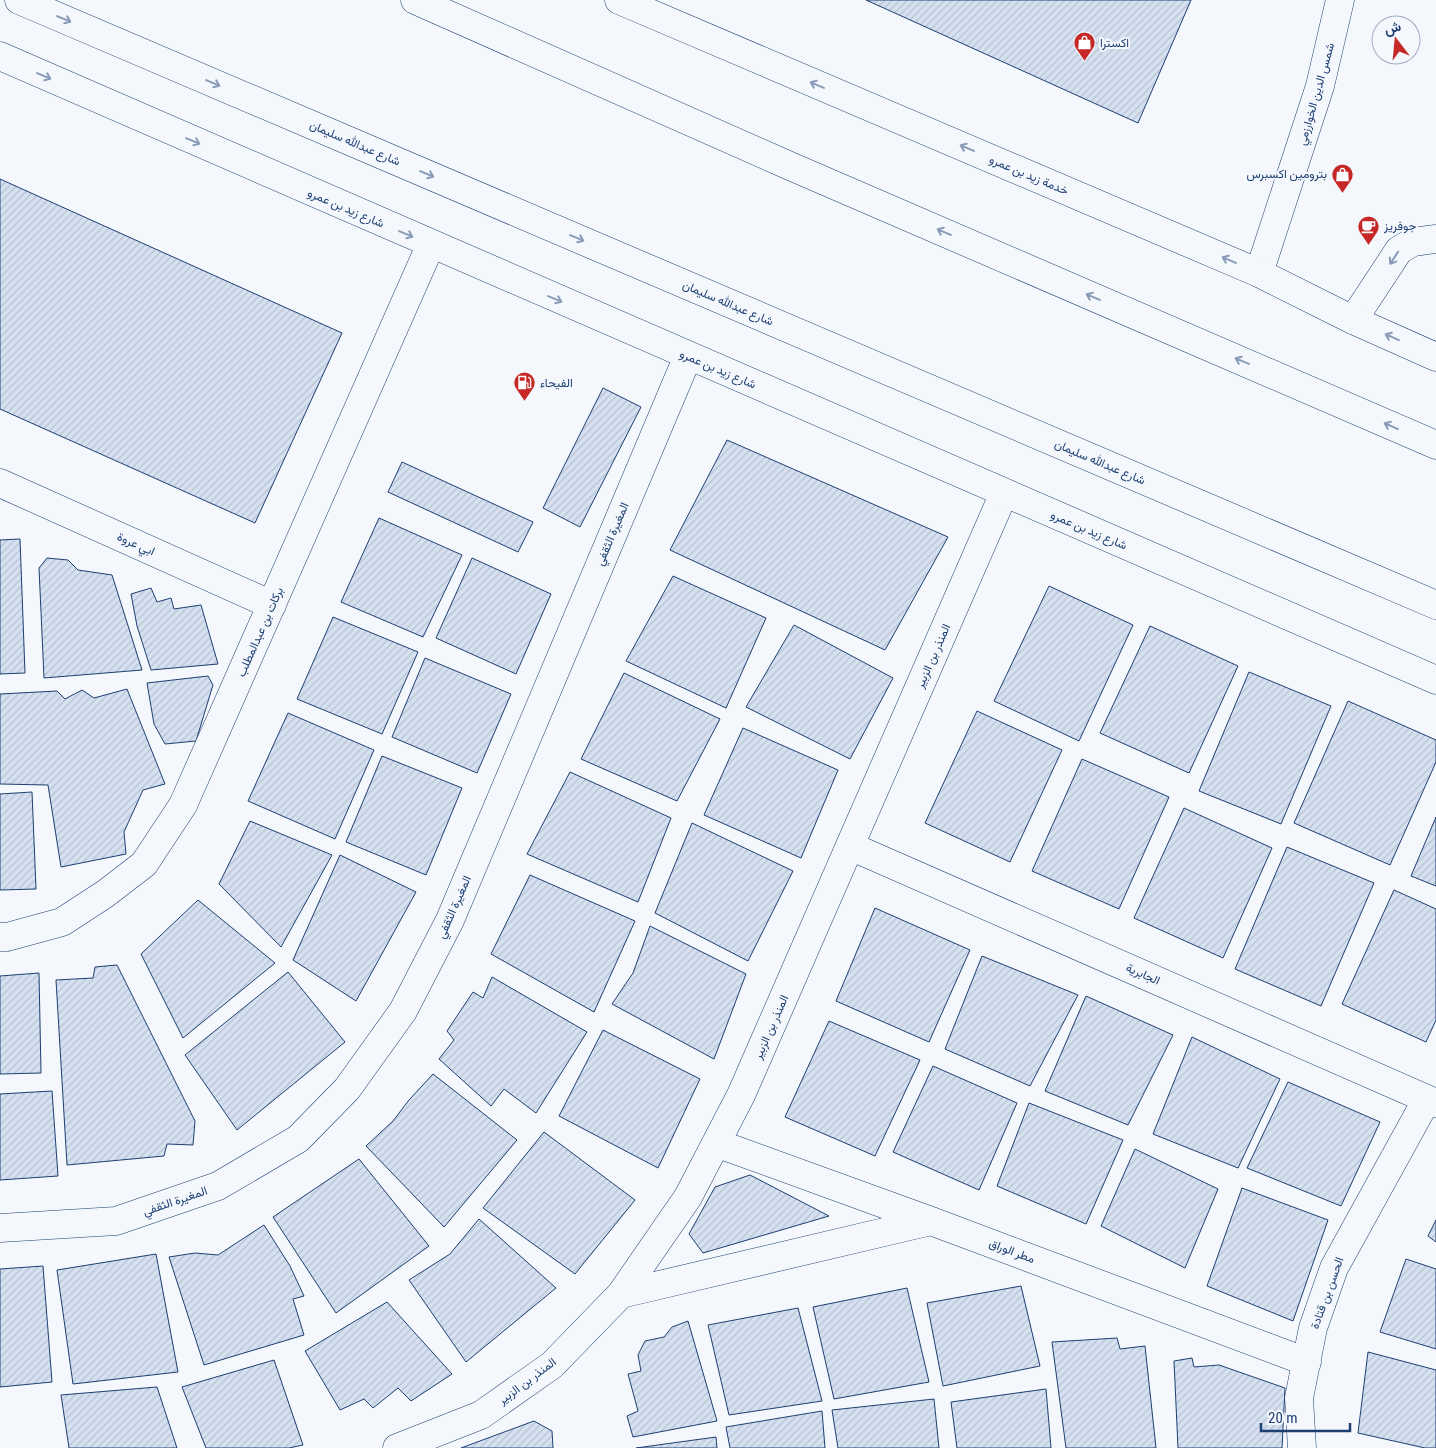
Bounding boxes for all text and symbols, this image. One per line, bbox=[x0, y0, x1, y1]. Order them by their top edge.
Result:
one-way arrow bbox=[56, 15, 71, 25]
north arrow bbox=[1371, 15, 1421, 65]
text: ش bbox=[1382, 17, 1403, 38]
shop icon: اكسترا bbox=[1072, 31, 1096, 62]
place label: اكسترا bbox=[1100, 36, 1129, 51]
street label: شمس الدين الخوارزمي bbox=[1295, 41, 1340, 148]
one-way arrow bbox=[36, 72, 51, 82]
one-way arrow bbox=[205, 79, 221, 88]
one-way arrow bbox=[810, 79, 825, 89]
street label: شارع عبدالله سليمان bbox=[307, 118, 403, 170]
one-way arrow bbox=[185, 137, 200, 147]
one-way arrow bbox=[960, 143, 975, 153]
street label: خدمة زيد بن عمرو bbox=[987, 152, 1071, 199]
shop icon: بترومين اكسبرس bbox=[1331, 162, 1355, 193]
place label: بترومين اكسبرس bbox=[1247, 167, 1327, 182]
one-way arrow bbox=[419, 170, 434, 180]
street label: شارع زيد بن عمرو bbox=[305, 186, 386, 232]
cafe icon: جوفريز bbox=[1356, 214, 1380, 245]
place label: جوفريز bbox=[1383, 219, 1416, 234]
one-way arrow bbox=[937, 227, 952, 237]
one-way arrow bbox=[398, 229, 413, 239]
one-way arrow bbox=[569, 234, 584, 244]
one-way arrow bbox=[1389, 251, 1399, 265]
one-way arrow bbox=[1222, 255, 1237, 264]
street label: شارع عبدالله سليمان bbox=[680, 278, 776, 330]
one-way arrow bbox=[1086, 291, 1101, 301]
one-way arrow bbox=[548, 295, 563, 304]
one-way arrow bbox=[1385, 332, 1400, 342]
street label: شارع زيد بن عمرو bbox=[677, 347, 758, 393]
one-way arrow bbox=[1235, 355, 1250, 365]
fuel station icon: الفيحاء bbox=[512, 371, 536, 402]
place label: الفيحاء bbox=[540, 376, 573, 390]
one-way arrow bbox=[1384, 420, 1399, 430]
street label: شارع عبدالله سليمان bbox=[1052, 437, 1148, 489]
street label: المغيرة الثقفي bbox=[592, 500, 634, 569]
street label: شارع زيد بن عمرو bbox=[1048, 508, 1129, 554]
street label: ابي عروة bbox=[114, 530, 157, 561]
street label: بركات بن عبدالمطلب bbox=[234, 585, 287, 679]
street label: المنذر بن الزبير bbox=[912, 622, 954, 692]
street label: المغيرة الثقفي bbox=[434, 873, 477, 942]
street label: الجابرية bbox=[1123, 960, 1162, 989]
street label: المنذر بن الزبير bbox=[750, 993, 792, 1063]
street label: المغيرة الثقفي bbox=[141, 1183, 210, 1221]
street label: مطر الوراق bbox=[987, 1236, 1037, 1267]
street label: الحسن بن قتادة bbox=[1308, 1255, 1347, 1331]
street label: المنذر بن الزبير bbox=[494, 1355, 559, 1409]
scale bar bbox=[1261, 1400, 1350, 1432]
text: 20 m bbox=[1268, 1409, 1298, 1427]

